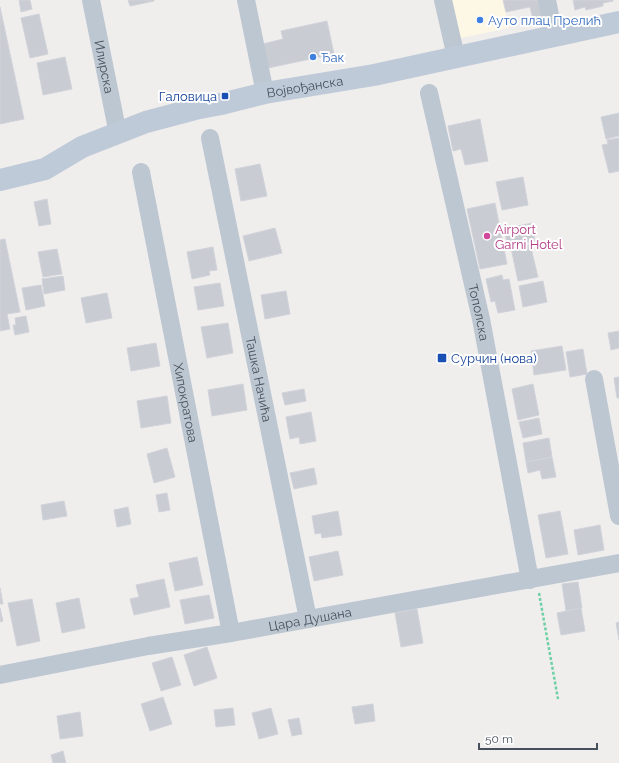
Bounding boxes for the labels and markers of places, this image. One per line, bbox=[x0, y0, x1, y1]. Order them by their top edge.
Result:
place label: Ауто плац Прелић bbox=[488, 13, 601, 28]
marker: Ауто плац Прелић bbox=[475, 15, 485, 25]
place label: Ђак bbox=[321, 50, 345, 65]
marker: Ђак bbox=[308, 52, 318, 62]
place label: Галовица bbox=[159, 89, 217, 104]
marker: Галовица bbox=[220, 91, 230, 101]
place label: Airport Garni Hotel bbox=[495, 222, 563, 252]
marker: Airport Garni Hotel bbox=[482, 231, 492, 241]
place label: Сурчин (нова) bbox=[451, 351, 537, 366]
marker: Сурчин (нова) bbox=[436, 352, 448, 364]

